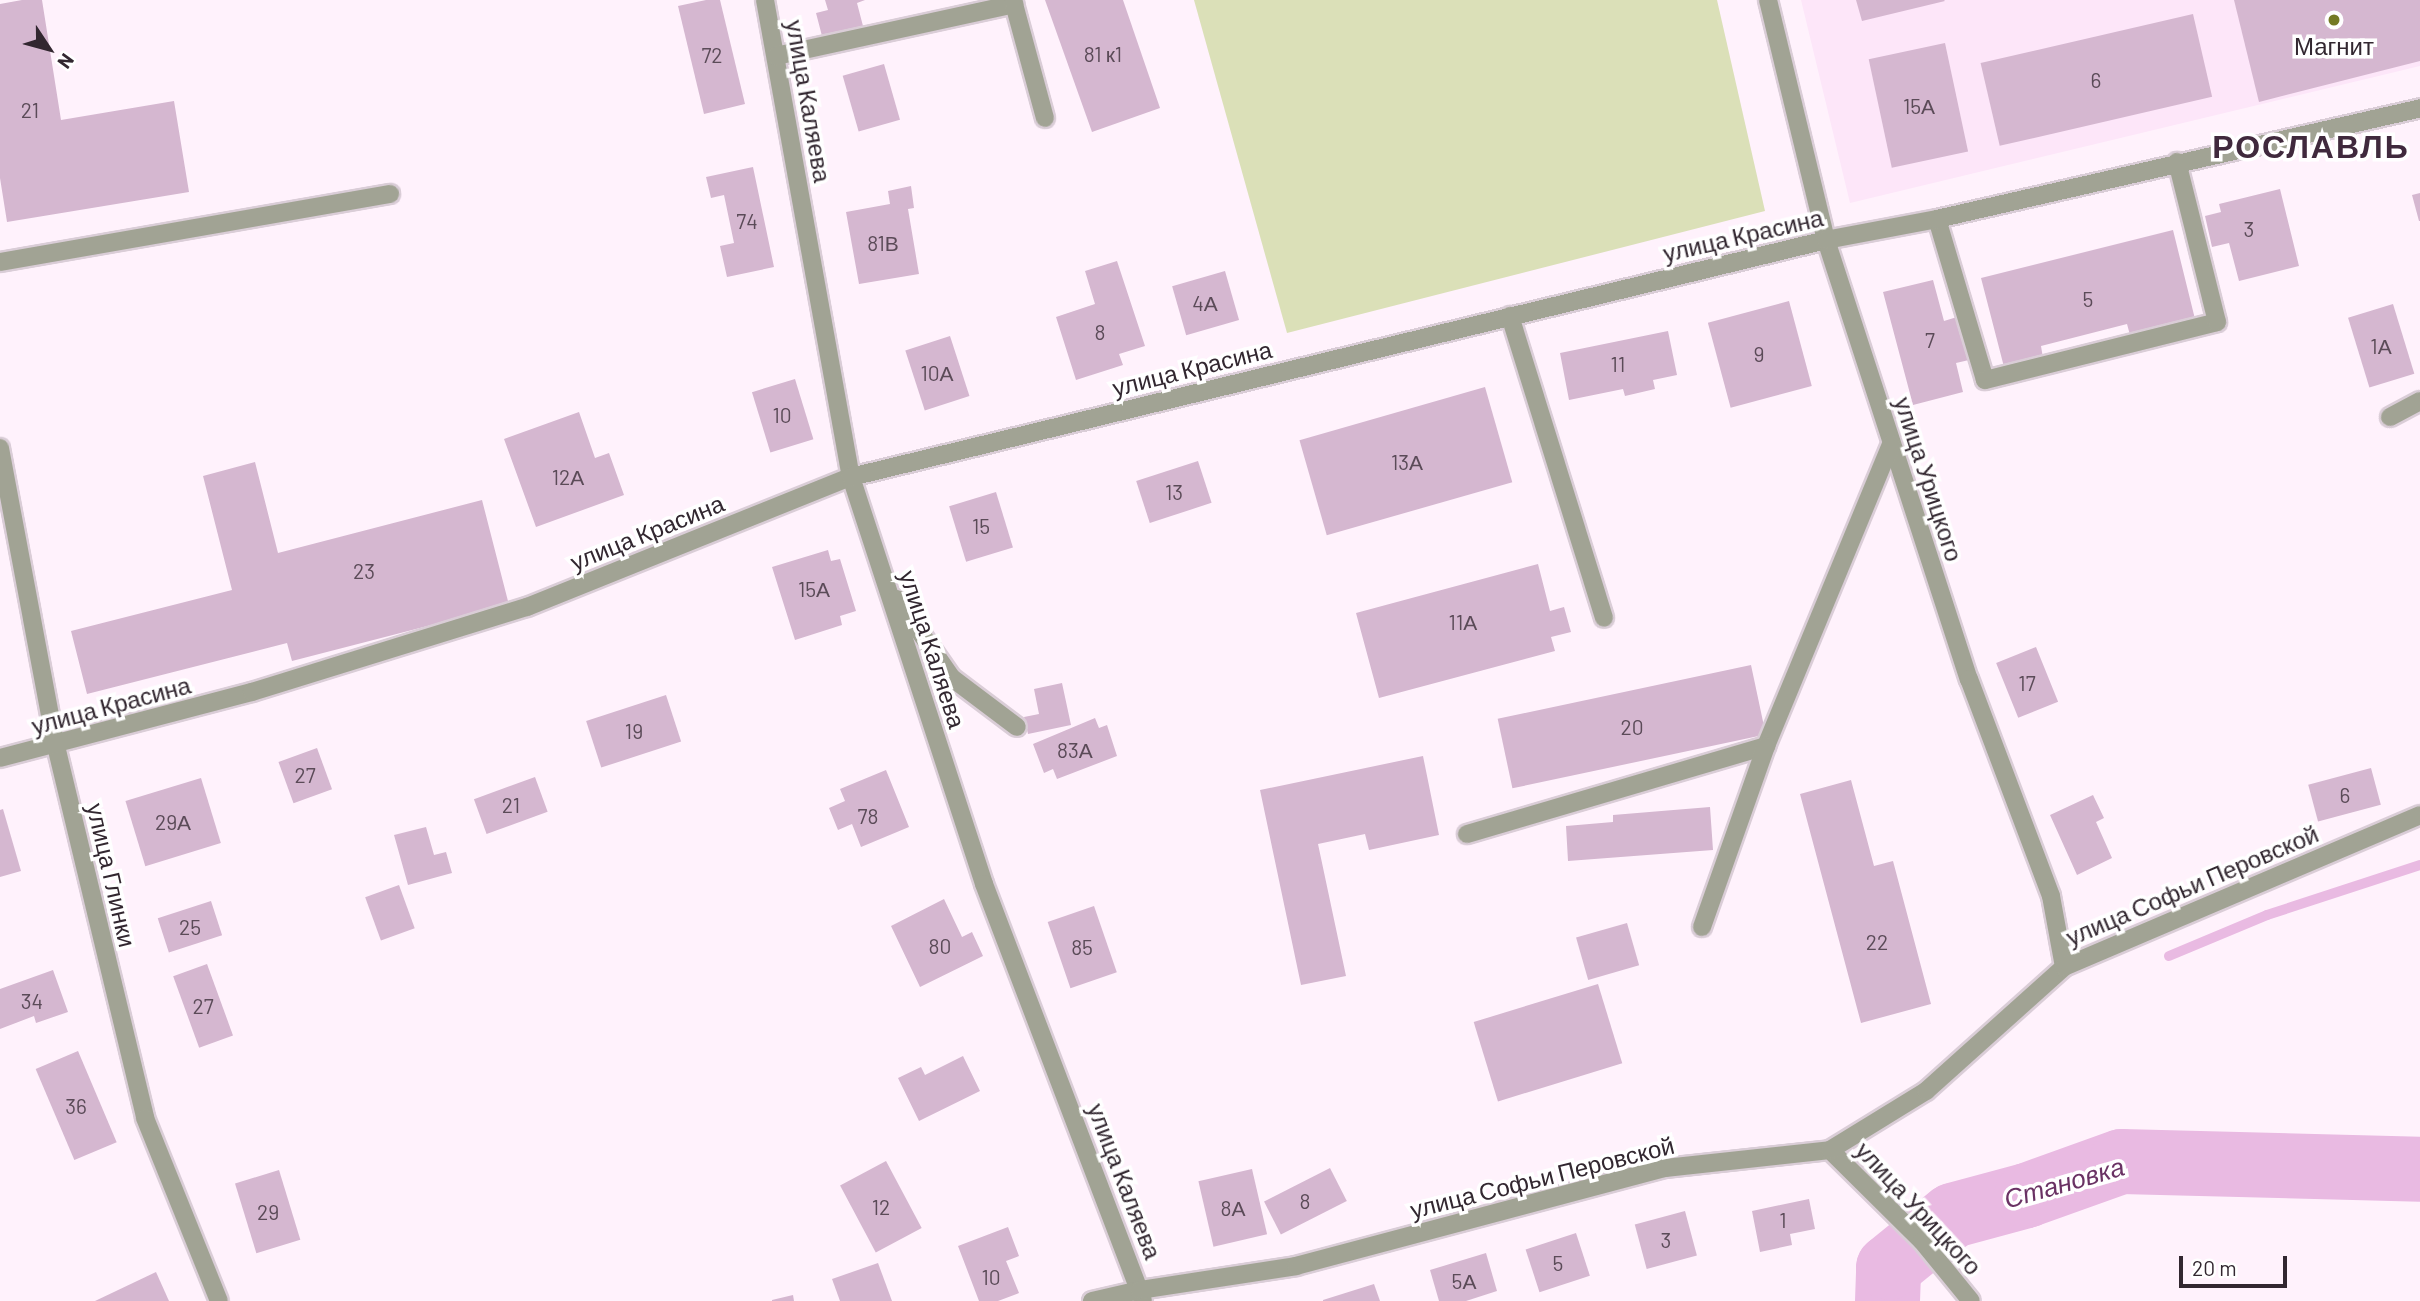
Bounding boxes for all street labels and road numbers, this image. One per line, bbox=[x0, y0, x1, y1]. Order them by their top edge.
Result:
street label: улица Каляева bbox=[781, 18, 837, 184]
street label: улица Красина bbox=[1660, 203, 1826, 267]
street label: улица Красина bbox=[1109, 334, 1275, 402]
street label: улица Урицкого bbox=[1889, 393, 1969, 565]
street label: улица Красина bbox=[566, 488, 728, 576]
street label: улица Каляева bbox=[894, 566, 972, 732]
street label: улица Красина bbox=[28, 670, 194, 740]
street label: улица Глинки bbox=[81, 800, 143, 950]
street label: улица Софьи Перовской bbox=[2062, 819, 2322, 951]
street label: улица Каляева bbox=[1082, 1099, 1168, 1263]
street label: улица Софьи Перовской bbox=[1407, 1130, 1677, 1224]
street label: улица Урицкого bbox=[1850, 1136, 1988, 1280]

